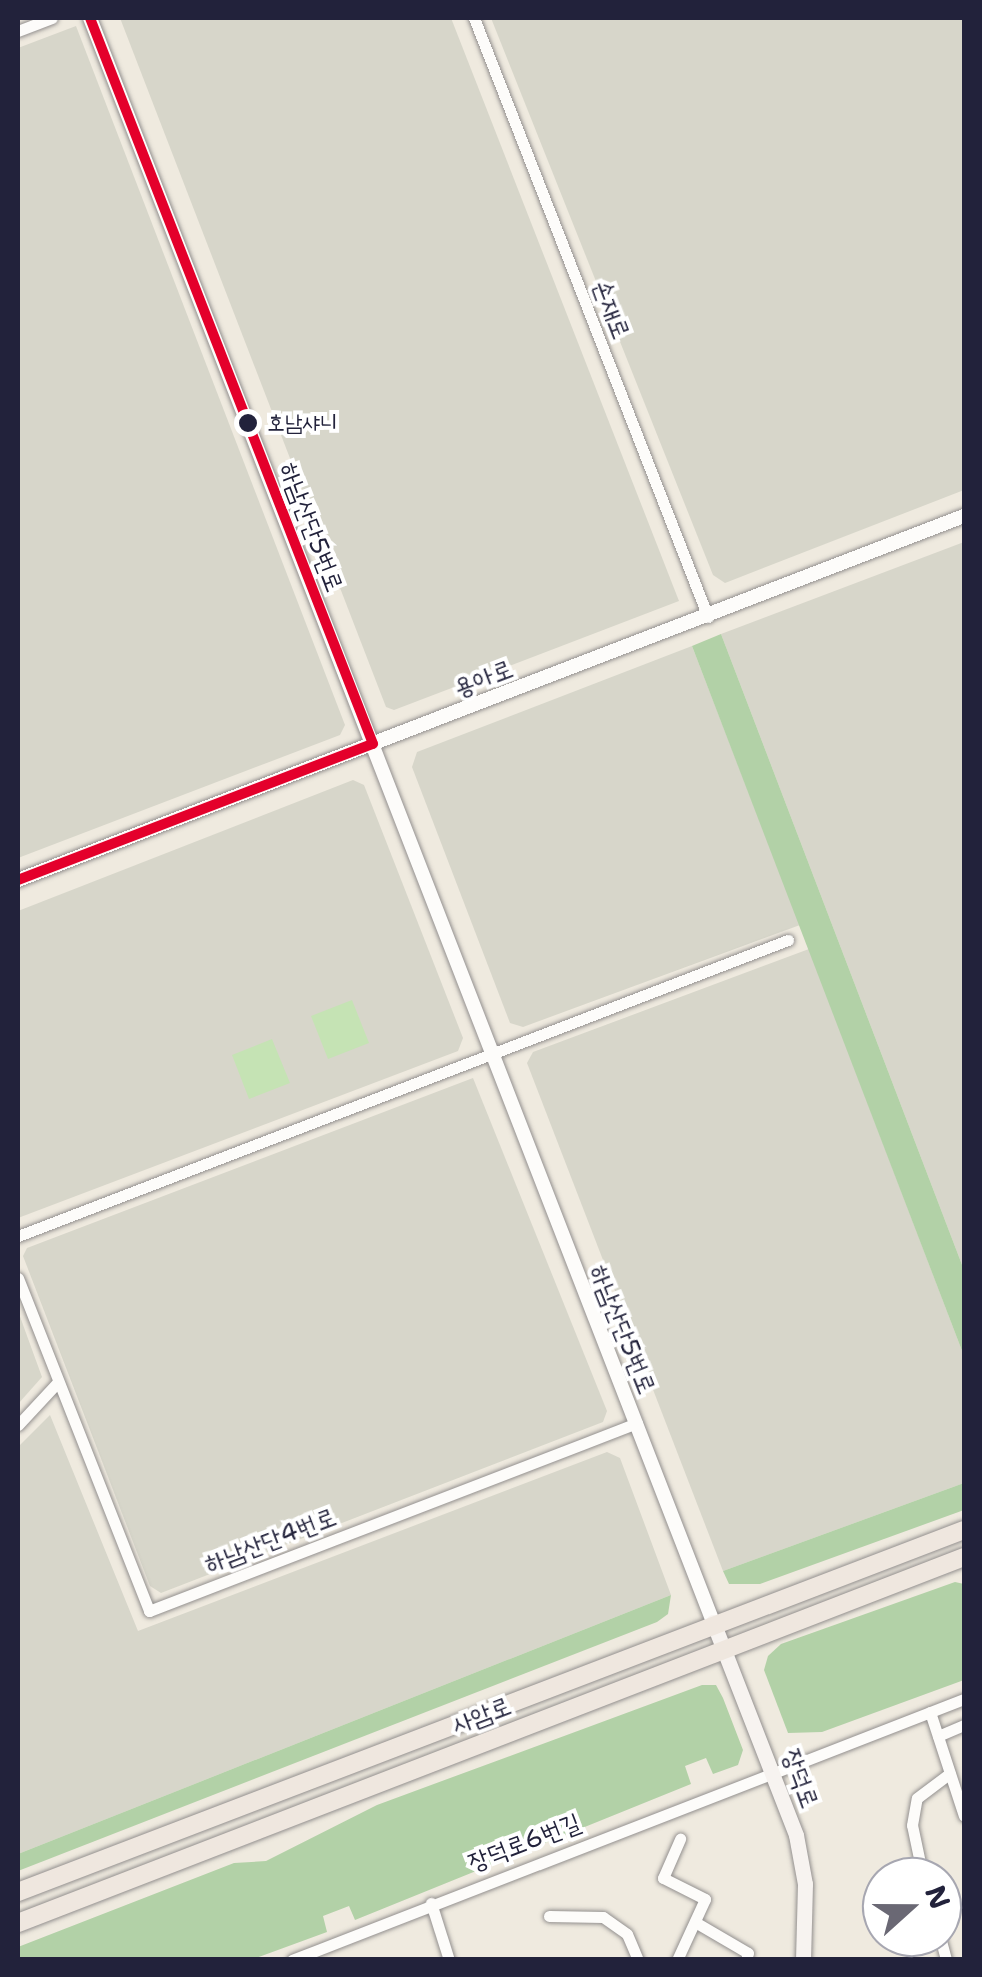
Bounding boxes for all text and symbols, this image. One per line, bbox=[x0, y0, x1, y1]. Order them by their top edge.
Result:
street label: 손재로 bbox=[587, 275, 637, 343]
place label: 호남샤니 bbox=[267, 410, 338, 436]
marker: 호남샤니 bbox=[238, 413, 258, 433]
street label: 하남산단5번로 bbox=[274, 458, 350, 596]
street label: 용아로 bbox=[449, 653, 517, 703]
street label: 하남산단5번로 bbox=[584, 1260, 662, 1398]
street label: 하남산단4번로 bbox=[200, 1501, 340, 1579]
street label: 사암로 bbox=[447, 1690, 515, 1740]
street label: 장덕로 bbox=[777, 1745, 825, 1811]
street label: 장덕로6번길 bbox=[464, 1807, 584, 1877]
north arrow bbox=[862, 1857, 962, 1957]
text: N bbox=[916, 1880, 960, 1914]

